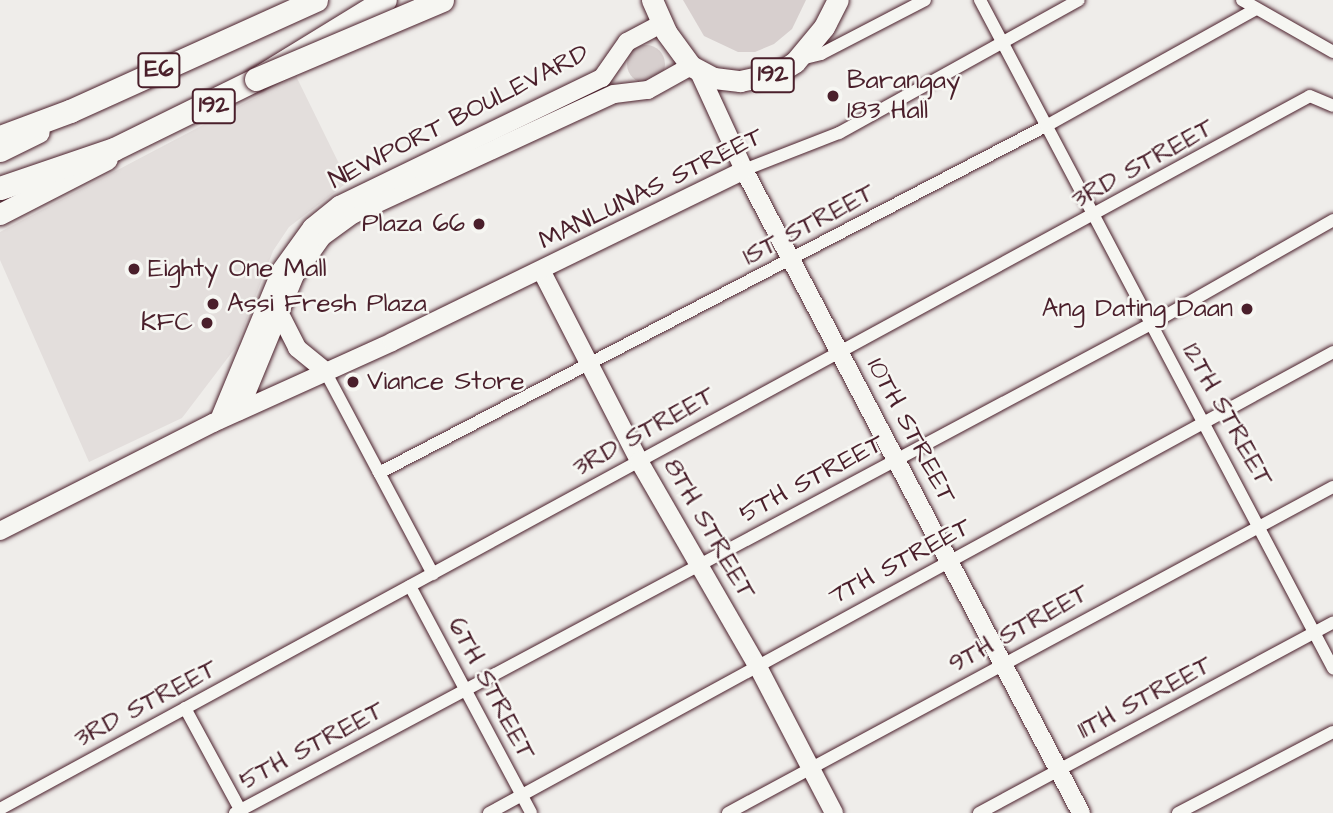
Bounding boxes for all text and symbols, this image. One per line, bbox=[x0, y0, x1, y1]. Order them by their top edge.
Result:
street label: NEWPORT BOULEVARD bbox=[324, 38, 594, 196]
road number: E6 bbox=[136, 50, 182, 90]
road number: 192 bbox=[750, 54, 796, 96]
place label: Barangay 183 Hall bbox=[847, 65, 960, 126]
road number: 192 bbox=[191, 86, 237, 126]
marker: Barangay 183 Hall bbox=[825, 88, 841, 104]
street label: 3RD STREET bbox=[1067, 112, 1219, 216]
street label: MANLUNAS STREET bbox=[534, 121, 768, 257]
street label: 1ST STREET bbox=[738, 177, 880, 273]
place label: Plaza 66 bbox=[362, 208, 465, 240]
marker: Plaza 66 bbox=[471, 216, 487, 232]
place label: Eighty One Mall bbox=[148, 253, 327, 285]
marker: Eighty One Mall bbox=[126, 261, 142, 277]
place label: Assi Fresh Plaza bbox=[227, 288, 427, 320]
place label: Ang Dating Daan bbox=[1042, 293, 1233, 325]
marker: Assi Fresh Plaza bbox=[205, 296, 221, 312]
marker: Ang Dating Daan bbox=[1239, 301, 1255, 317]
place label: KFC bbox=[141, 307, 193, 339]
marker: KFC bbox=[199, 315, 215, 331]
street label: 12TH STREET bbox=[1175, 338, 1279, 492]
street label: 10TH STREET bbox=[860, 353, 962, 509]
place label: Viance Store bbox=[367, 366, 525, 398]
marker: Viance Store bbox=[345, 374, 361, 390]
street label: 3RD STREET bbox=[568, 380, 720, 484]
street label: 5TH STREET bbox=[734, 428, 890, 530]
street label: 8TH STREET bbox=[656, 453, 762, 605]
street label: 7TH STREET bbox=[823, 511, 977, 613]
street label: 9TH STREET bbox=[943, 578, 1095, 680]
street label: 6TH STREET bbox=[440, 612, 542, 766]
street label: 11TH STREET bbox=[1073, 650, 1217, 746]
street label: 3RD STREET bbox=[69, 653, 223, 755]
street label: 5TH STREET bbox=[234, 695, 390, 797]

